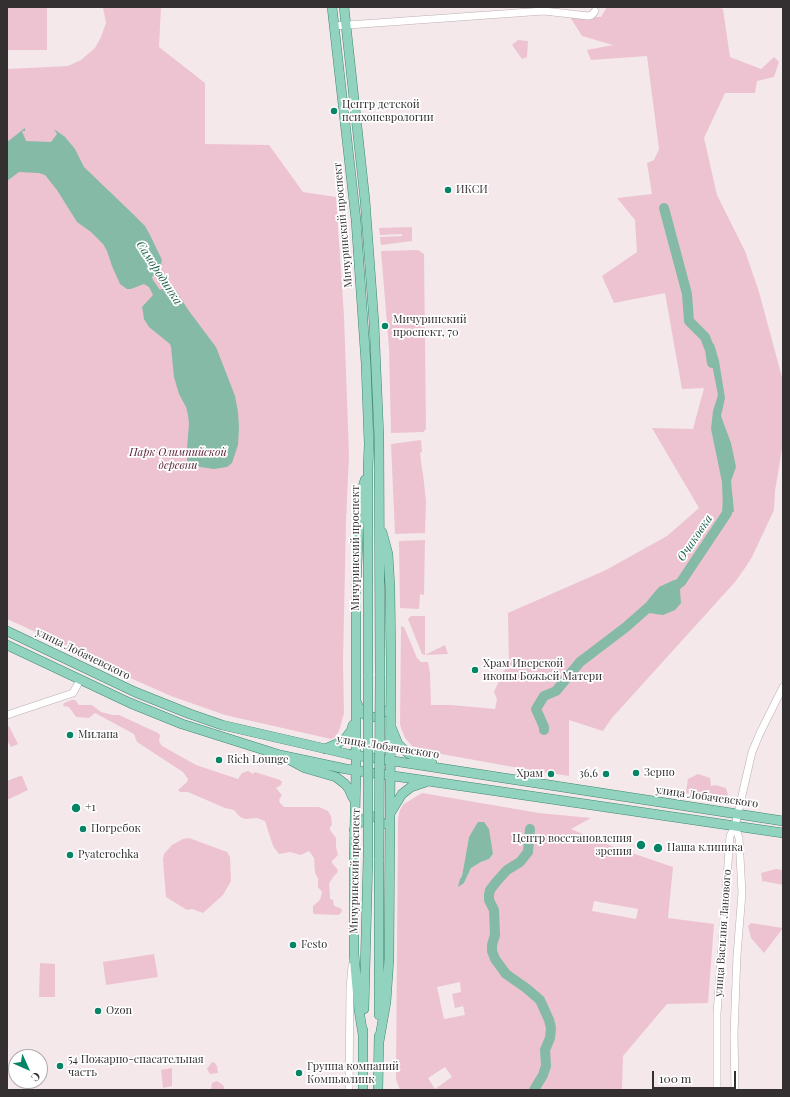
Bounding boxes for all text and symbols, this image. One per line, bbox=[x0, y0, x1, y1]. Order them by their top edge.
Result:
place label: Центр детской психоневрологии bbox=[342, 98, 434, 124]
marker: Центр детской психоневрологии bbox=[329, 106, 339, 116]
street label: Мичуринский проспект bbox=[331, 162, 355, 288]
place label: ИКСИ bbox=[456, 183, 488, 197]
marker: ИКСИ bbox=[443, 185, 453, 195]
water label: Самородинка bbox=[133, 238, 185, 308]
place label: Мичуринский проспект, 70 bbox=[393, 313, 467, 339]
marker: Мичуринский проспект, 70 bbox=[380, 321, 390, 331]
park label: Парк Олимпийской деревни bbox=[129, 446, 227, 472]
street label: Мичуринский проспект bbox=[349, 485, 363, 611]
water label: Очаковка bbox=[674, 512, 716, 564]
street label: улица Лобачевского bbox=[34, 625, 132, 683]
place label: Храм Иверской иконы Божьей Матери bbox=[483, 657, 602, 683]
marker: Храм Иверской иконы Божьей Матери bbox=[470, 665, 480, 675]
place label: Милана bbox=[78, 728, 118, 742]
marker: Милана bbox=[65, 730, 75, 740]
street label: улица Лобачевского bbox=[336, 732, 440, 762]
place label: Rich Lounge bbox=[227, 753, 289, 767]
marker: Rich Lounge bbox=[214, 755, 224, 765]
place label: Зерно bbox=[644, 766, 675, 780]
place label: Храм bbox=[516, 767, 543, 781]
place label: 36,6 bbox=[579, 767, 598, 781]
marker: Зерно bbox=[631, 768, 641, 778]
marker: Храм bbox=[546, 769, 556, 779]
marker: 36,6 bbox=[601, 769, 611, 779]
street label: улица Лобачевского bbox=[655, 783, 759, 811]
place label: +1 bbox=[85, 801, 96, 815]
marker: +1 bbox=[70, 802, 82, 814]
street label: Мичуринский проспект bbox=[347, 808, 363, 934]
place label: Погребок bbox=[91, 822, 141, 836]
marker: Погребок bbox=[78, 824, 88, 834]
place label: Центр восстановления зрения bbox=[512, 832, 632, 858]
marker: Центр восстановления зрения bbox=[635, 839, 647, 851]
place label: Наша клиника bbox=[667, 841, 743, 855]
marker: Наша клиника bbox=[652, 842, 664, 854]
place label: Pyaterochka bbox=[78, 848, 139, 862]
marker: Pyaterochka bbox=[65, 850, 75, 860]
street label: улица Василия Ланового bbox=[712, 869, 734, 997]
place label: Festo bbox=[301, 938, 327, 952]
marker: Festo bbox=[288, 940, 298, 950]
place label: Ozon bbox=[106, 1004, 132, 1018]
marker: Ozon bbox=[93, 1006, 103, 1016]
north arrow bbox=[8, 1049, 48, 1089]
place label: 54 Пожарно-спасательная часть bbox=[68, 1053, 204, 1079]
place label: Группа компаний Компьюлинк bbox=[307, 1060, 399, 1086]
marker: 54 Пожарно-спасательная часть bbox=[55, 1061, 65, 1071]
scale bar bbox=[654, 1063, 738, 1089]
marker: Группа компаний Компьюлинк bbox=[294, 1068, 304, 1078]
text: С bbox=[28, 1069, 44, 1085]
text: 100 m bbox=[659, 1070, 691, 1086]

